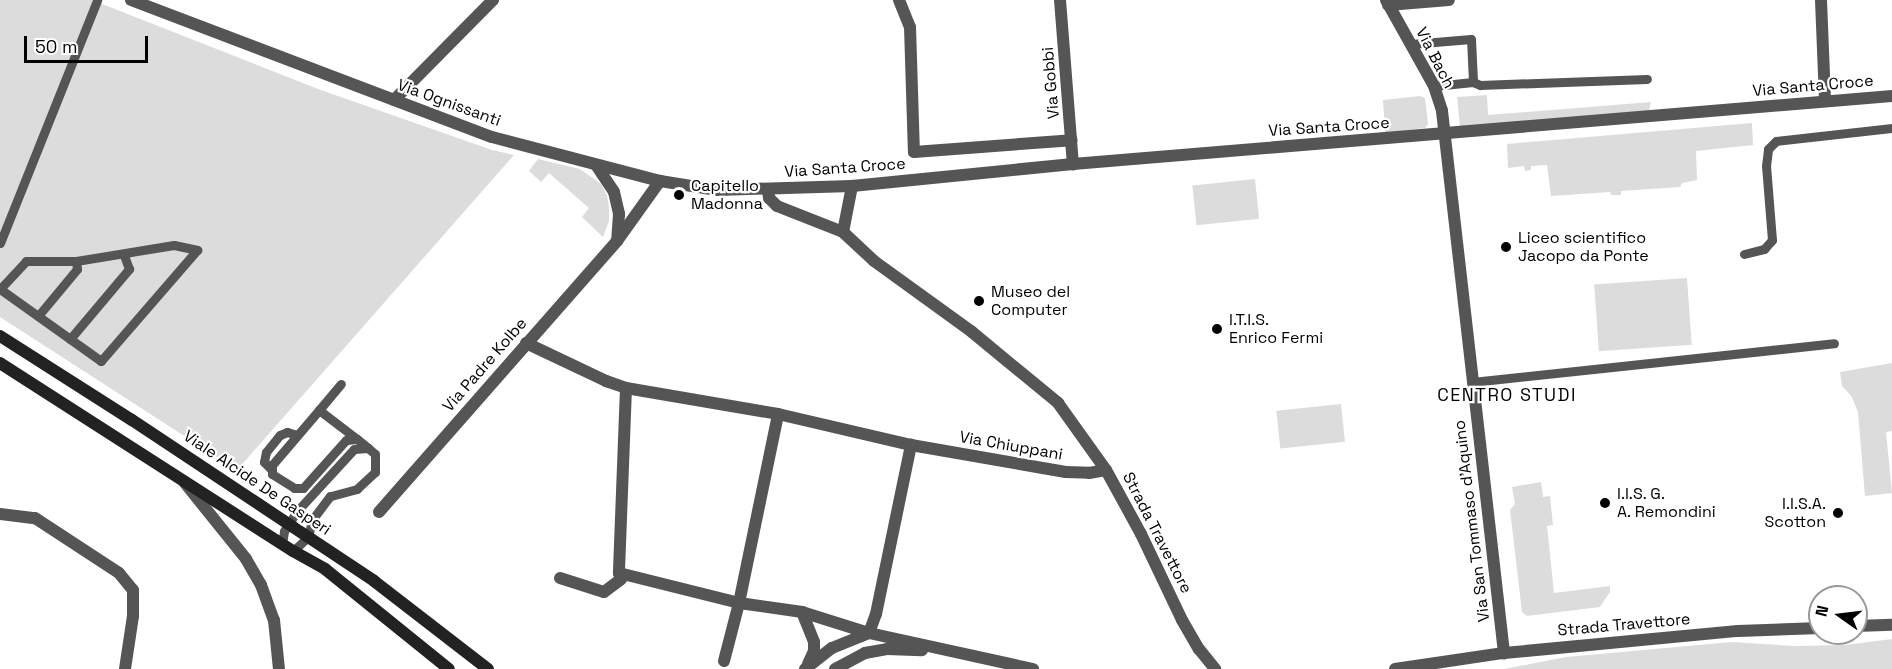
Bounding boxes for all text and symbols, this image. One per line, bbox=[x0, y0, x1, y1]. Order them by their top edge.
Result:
scale bar bbox=[27, 24, 152, 62]
street label: Via Bach bbox=[1411, 24, 1459, 92]
text: 50 m bbox=[35, 35, 77, 58]
street label: Via Gobbi bbox=[1038, 46, 1064, 120]
street label: Via Santa Croce bbox=[1752, 71, 1874, 101]
street label: Via Ognissanti bbox=[395, 75, 503, 131]
street label: Via Santa Croce bbox=[1268, 113, 1390, 141]
street label: Via Santa Croce bbox=[784, 154, 906, 182]
place label: Capitello Madonna bbox=[691, 176, 763, 214]
marker: Capitello Madonna bbox=[672, 188, 686, 202]
place label: Liceo scientifico Jacopo da Ponte bbox=[1518, 228, 1649, 266]
marker: Liceo scientifico Jacopo da Ponte bbox=[1499, 240, 1513, 254]
place label: Museo del Computer bbox=[991, 282, 1070, 320]
marker: Museo del Computer bbox=[972, 294, 986, 308]
place label: I.T.I.S. Enrico Fermi bbox=[1229, 310, 1323, 348]
street label: Via Padre Kolbe bbox=[439, 314, 531, 416]
marker: I.T.I.S. Enrico Fermi bbox=[1210, 322, 1224, 336]
district label: CENTRO STUDI bbox=[1437, 384, 1577, 406]
street label: Via San Tommaso d'Aquino bbox=[1450, 419, 1494, 623]
street label: Viale Alcide De Gasperi bbox=[180, 426, 334, 540]
street label: Via Chiuppani bbox=[958, 427, 1064, 465]
street label: Strada Travettore bbox=[1118, 469, 1196, 597]
place label: I.I.S. G. A. Remondini bbox=[1617, 484, 1716, 522]
place label: I.I.S.A. Scotton bbox=[1765, 494, 1826, 532]
marker: I.I.S. G. A. Remondini bbox=[1598, 496, 1612, 510]
marker: I.I.S.A. Scotton bbox=[1831, 506, 1845, 520]
north arrow bbox=[1808, 585, 1868, 645]
text: N bbox=[1811, 603, 1833, 619]
street label: Strada Travettore bbox=[1557, 610, 1691, 640]

